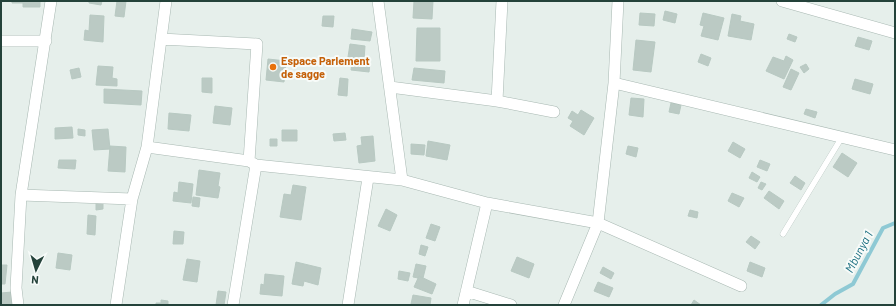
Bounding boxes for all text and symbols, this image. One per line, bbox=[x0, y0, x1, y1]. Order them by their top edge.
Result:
place label: Espace Parlement de sagge bbox=[281, 54, 370, 80]
marker: Espace Parlement de sagge bbox=[268, 62, 278, 72]
water label: Mbunya 1 bbox=[841, 228, 875, 275]
north arrow bbox=[16, 250, 56, 290]
text: N bbox=[31, 274, 39, 287]

